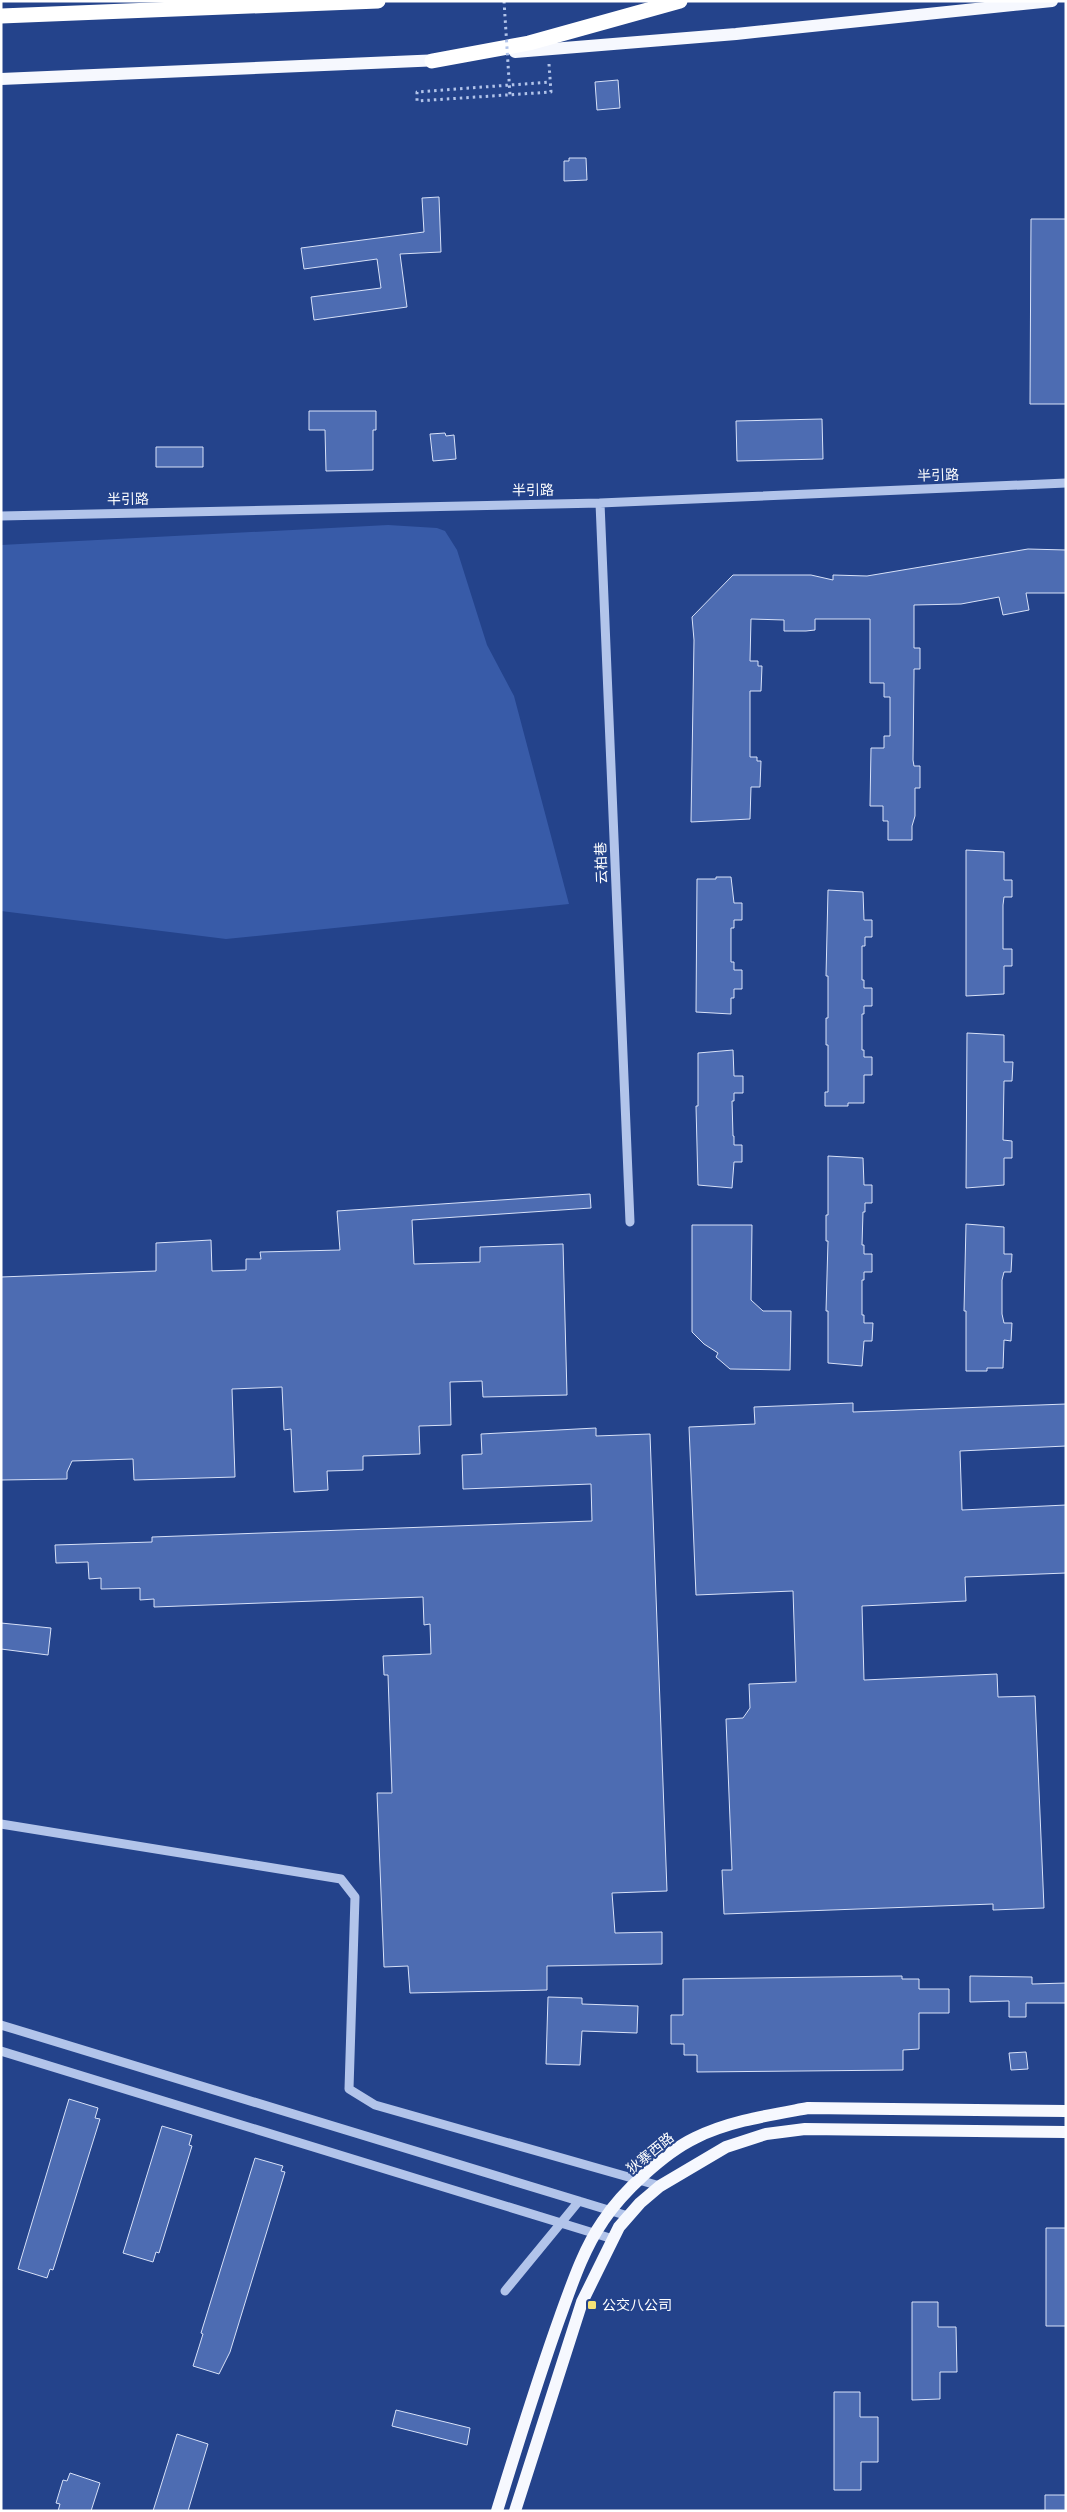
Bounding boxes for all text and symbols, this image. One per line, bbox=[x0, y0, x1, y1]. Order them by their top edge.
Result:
street label: 半引路 bbox=[917, 465, 959, 485]
street label: 半引路 bbox=[512, 481, 554, 499]
street label: 半引路 bbox=[107, 490, 149, 508]
street label: 云柏巷 bbox=[591, 842, 611, 884]
street label: 狄寨西路 bbox=[623, 2128, 677, 2178]
place label: 公交八公司 bbox=[602, 2296, 672, 2314]
marker: 公交八公司 bbox=[586, 2299, 598, 2311]

